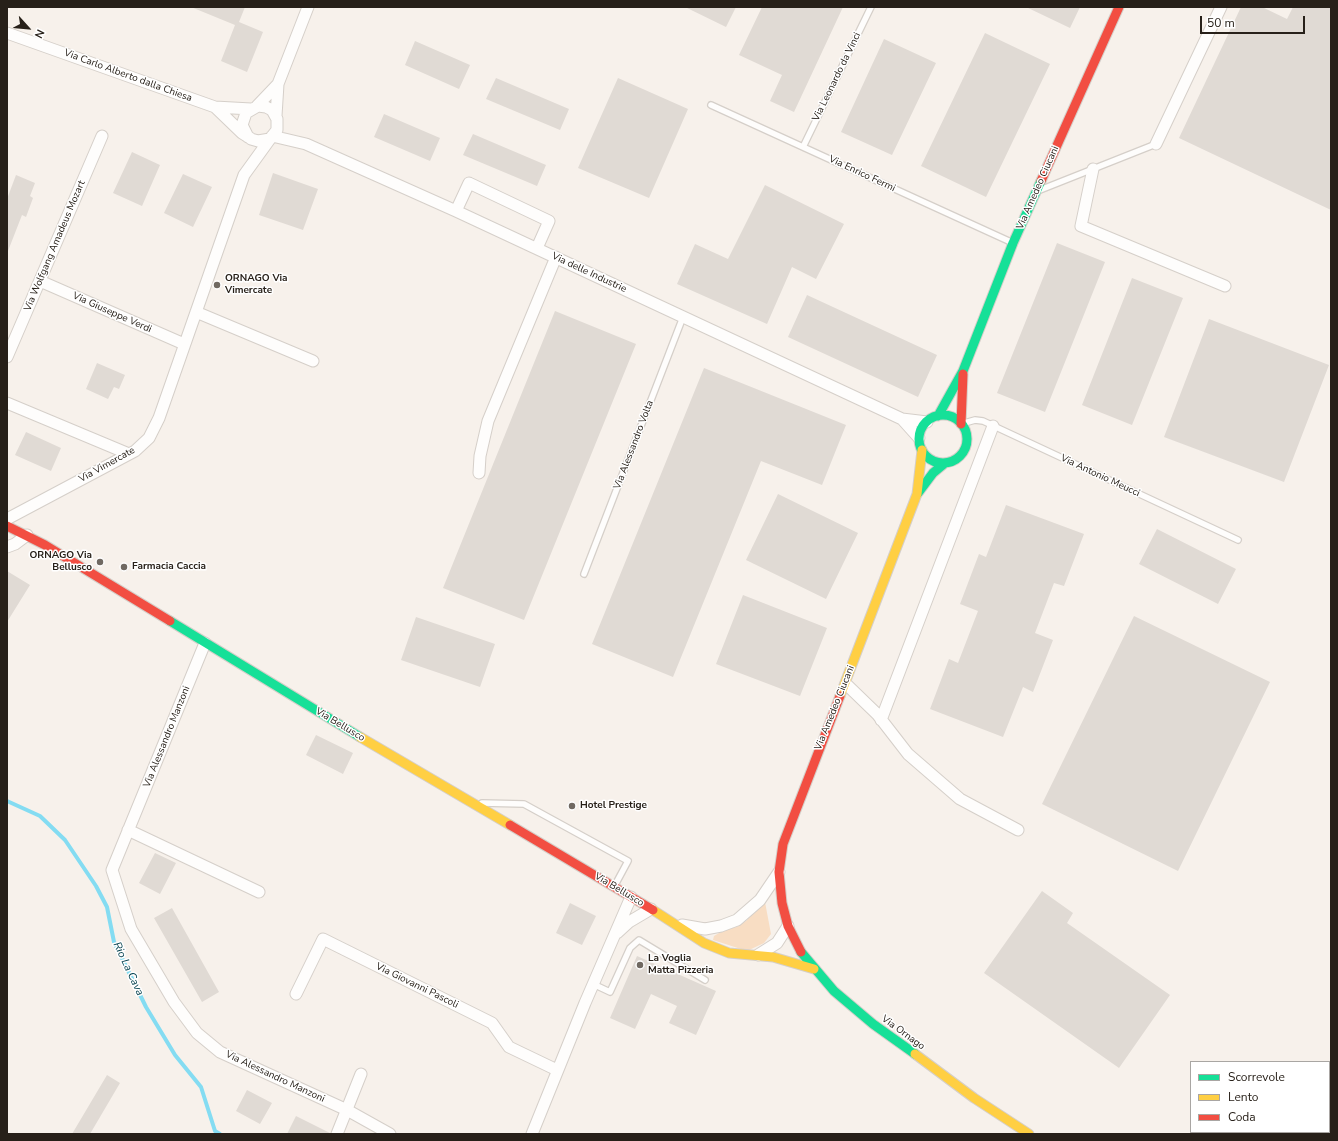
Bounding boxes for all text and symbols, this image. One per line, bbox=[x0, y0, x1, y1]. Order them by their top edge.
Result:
north arrow bbox=[8, 8, 48, 48]
scale bar bbox=[1202, 8, 1307, 34]
text: 50 m bbox=[1207, 15, 1235, 31]
text: N bbox=[31, 27, 48, 41]
street label: Via Leonardo da Vinci bbox=[810, 31, 864, 123]
street label: Via Carlo Alberto dalla Chiesa bbox=[62, 47, 194, 105]
street label: Via Amedeo Ciucani bbox=[1014, 144, 1062, 232]
street label: Via Enrico Fermi bbox=[827, 153, 897, 195]
street label: Via Wolfgang Amadeus Mozart bbox=[22, 179, 88, 313]
street label: Via delle Industrie bbox=[550, 250, 628, 296]
place label: ORNAGO Via Vimercate bbox=[225, 273, 288, 296]
marker: ORNAGO Via Vimercate bbox=[212, 280, 222, 290]
street label: Via Giuseppe Verdi bbox=[71, 290, 153, 336]
street label: Via Alessandro Volta bbox=[612, 399, 656, 491]
street label: Via Vimercate bbox=[77, 445, 137, 485]
street label: Via Antonio Meucci bbox=[1058, 452, 1142, 500]
place label: ORNAGO Via Bellusco bbox=[29, 550, 92, 574]
marker: ORNAGO Via Bellusco bbox=[95, 557, 105, 567]
place label: Farmacia Caccia bbox=[132, 561, 206, 573]
marker: Farmacia Caccia bbox=[119, 562, 129, 572]
street label: Via Amedeo Ciucani bbox=[813, 664, 857, 752]
street label: Via Alessandro Manzoni bbox=[141, 685, 193, 789]
street label: Via Bellusco bbox=[313, 706, 367, 744]
place label: Hotel Prestige bbox=[580, 800, 647, 812]
marker: Hotel Prestige bbox=[567, 801, 577, 811]
street label: Via Bellusco bbox=[592, 871, 646, 909]
water label: Rio La Cava bbox=[110, 940, 146, 998]
place label: La Voglia Matta Pizzeria bbox=[648, 953, 714, 976]
marker: La Voglia Matta Pizzeria bbox=[635, 960, 645, 970]
street label: Via Giovanni Pascoli bbox=[374, 961, 460, 1011]
street label: Via Ornago bbox=[879, 1013, 927, 1053]
street label: Via Alessandro Manzoni bbox=[223, 1049, 327, 1105]
legend bbox=[1190, 1061, 1330, 1133]
text: Scorrevole bbox=[1228, 1069, 1285, 1085]
text: Lento bbox=[1228, 1089, 1258, 1105]
text: Coda bbox=[1228, 1109, 1256, 1125]

